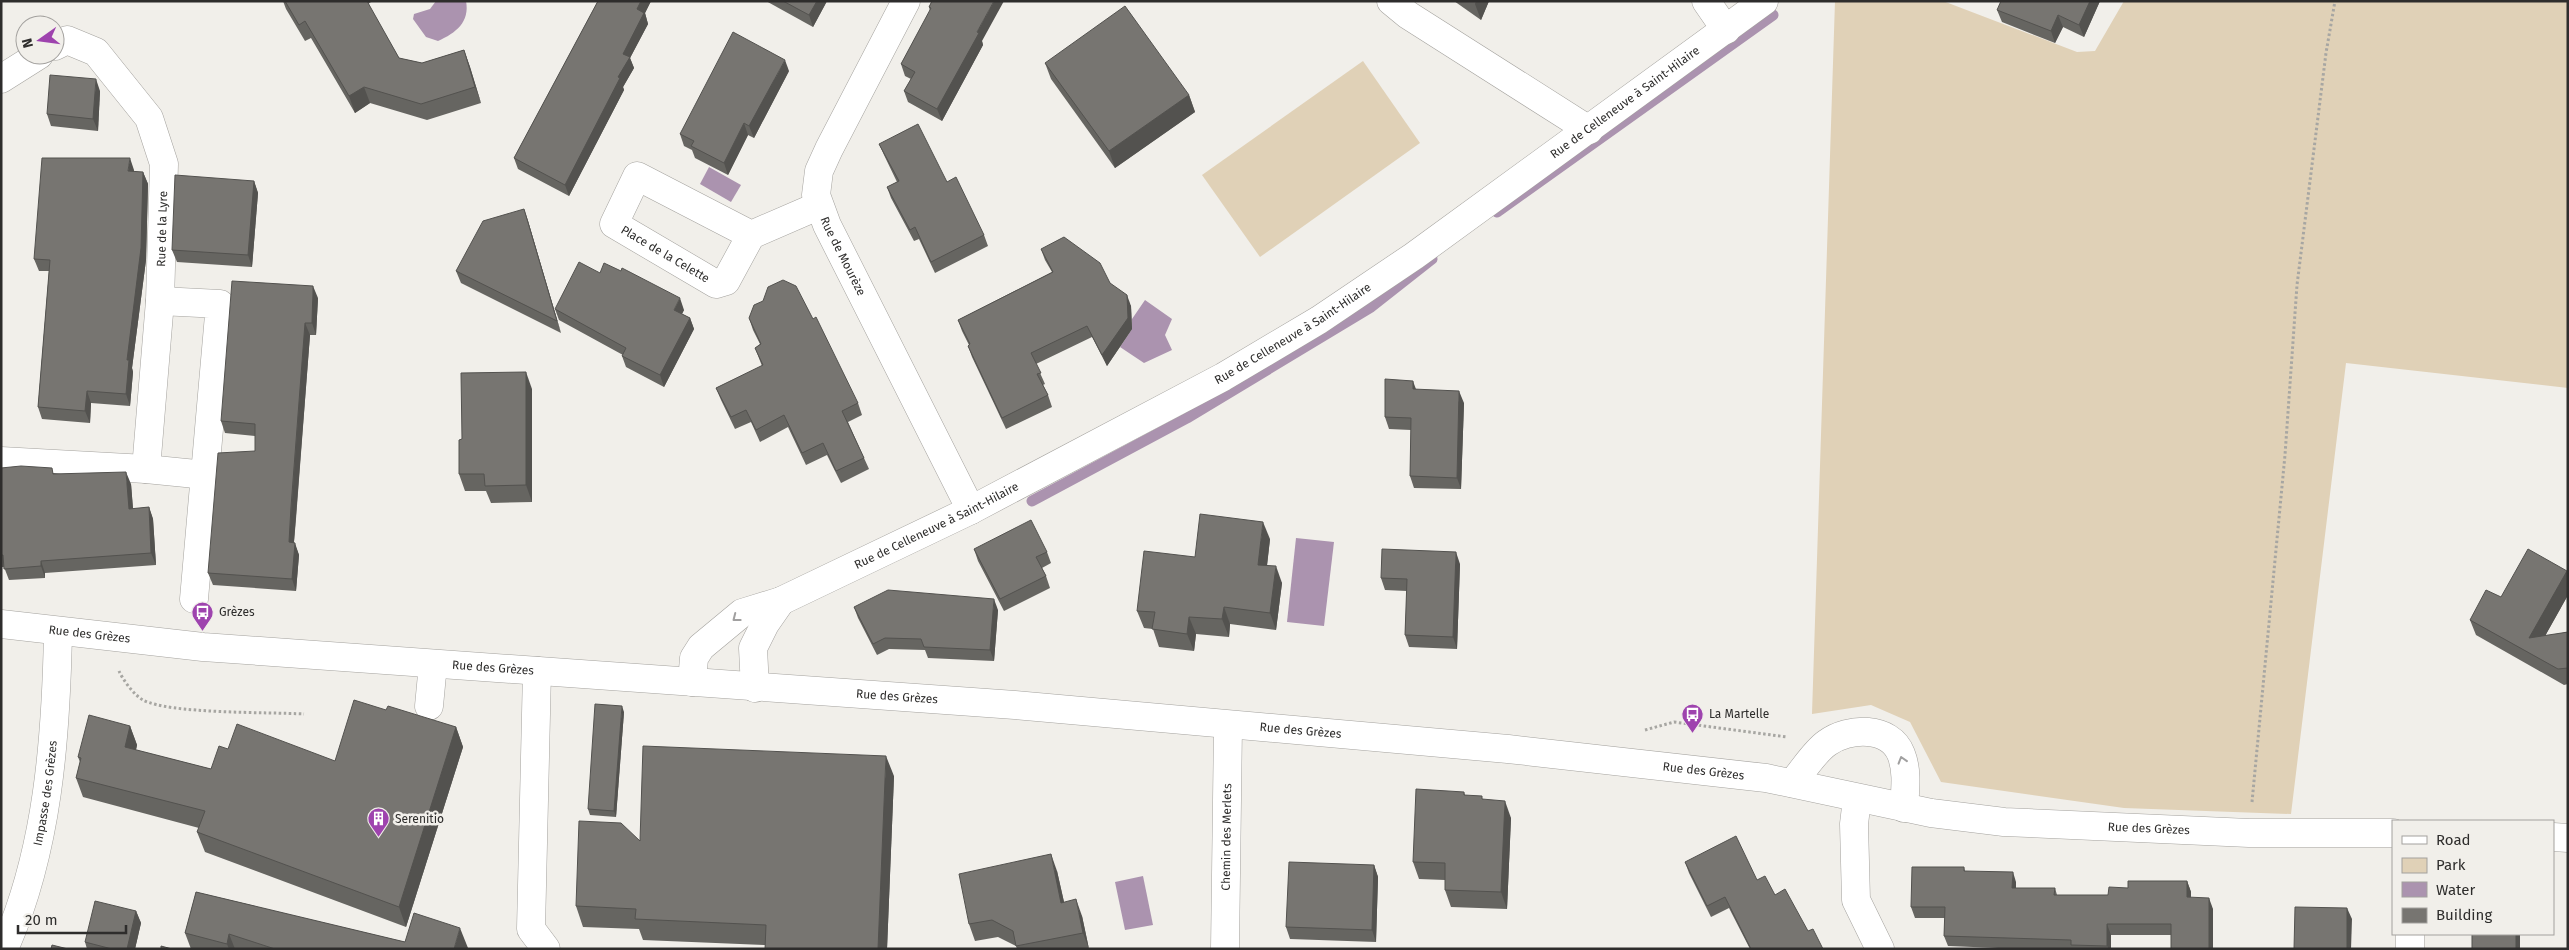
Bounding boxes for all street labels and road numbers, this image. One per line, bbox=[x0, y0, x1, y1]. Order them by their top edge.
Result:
street label: Rue de Celleneuve à Saint-Hilaire bbox=[1548, 43, 1702, 161]
street label: Rue de la Lyre bbox=[154, 191, 170, 267]
street label: Rue de Mourèze bbox=[818, 215, 869, 298]
street label: Place de la Celette bbox=[618, 223, 712, 286]
street label: Rue de Celleneuve à Saint-Hilaire bbox=[1212, 280, 1374, 387]
street label: Rue de Celleneuve à Saint-Hilaire bbox=[852, 479, 1021, 572]
street label: Rue des Grèzes bbox=[48, 622, 131, 646]
street label: Rue des Grèzes bbox=[451, 658, 535, 678]
street label: Rue des Grèzes bbox=[855, 687, 939, 707]
street label: Rue des Grèzes bbox=[1259, 720, 1342, 741]
street label: Impasse des Grèzes bbox=[31, 739, 60, 847]
street label: Rue des Grèzes bbox=[1662, 759, 1745, 783]
street label: Chemin des Merlets bbox=[1219, 783, 1234, 891]
street label: Rue des Grèzes bbox=[2107, 820, 2190, 837]

